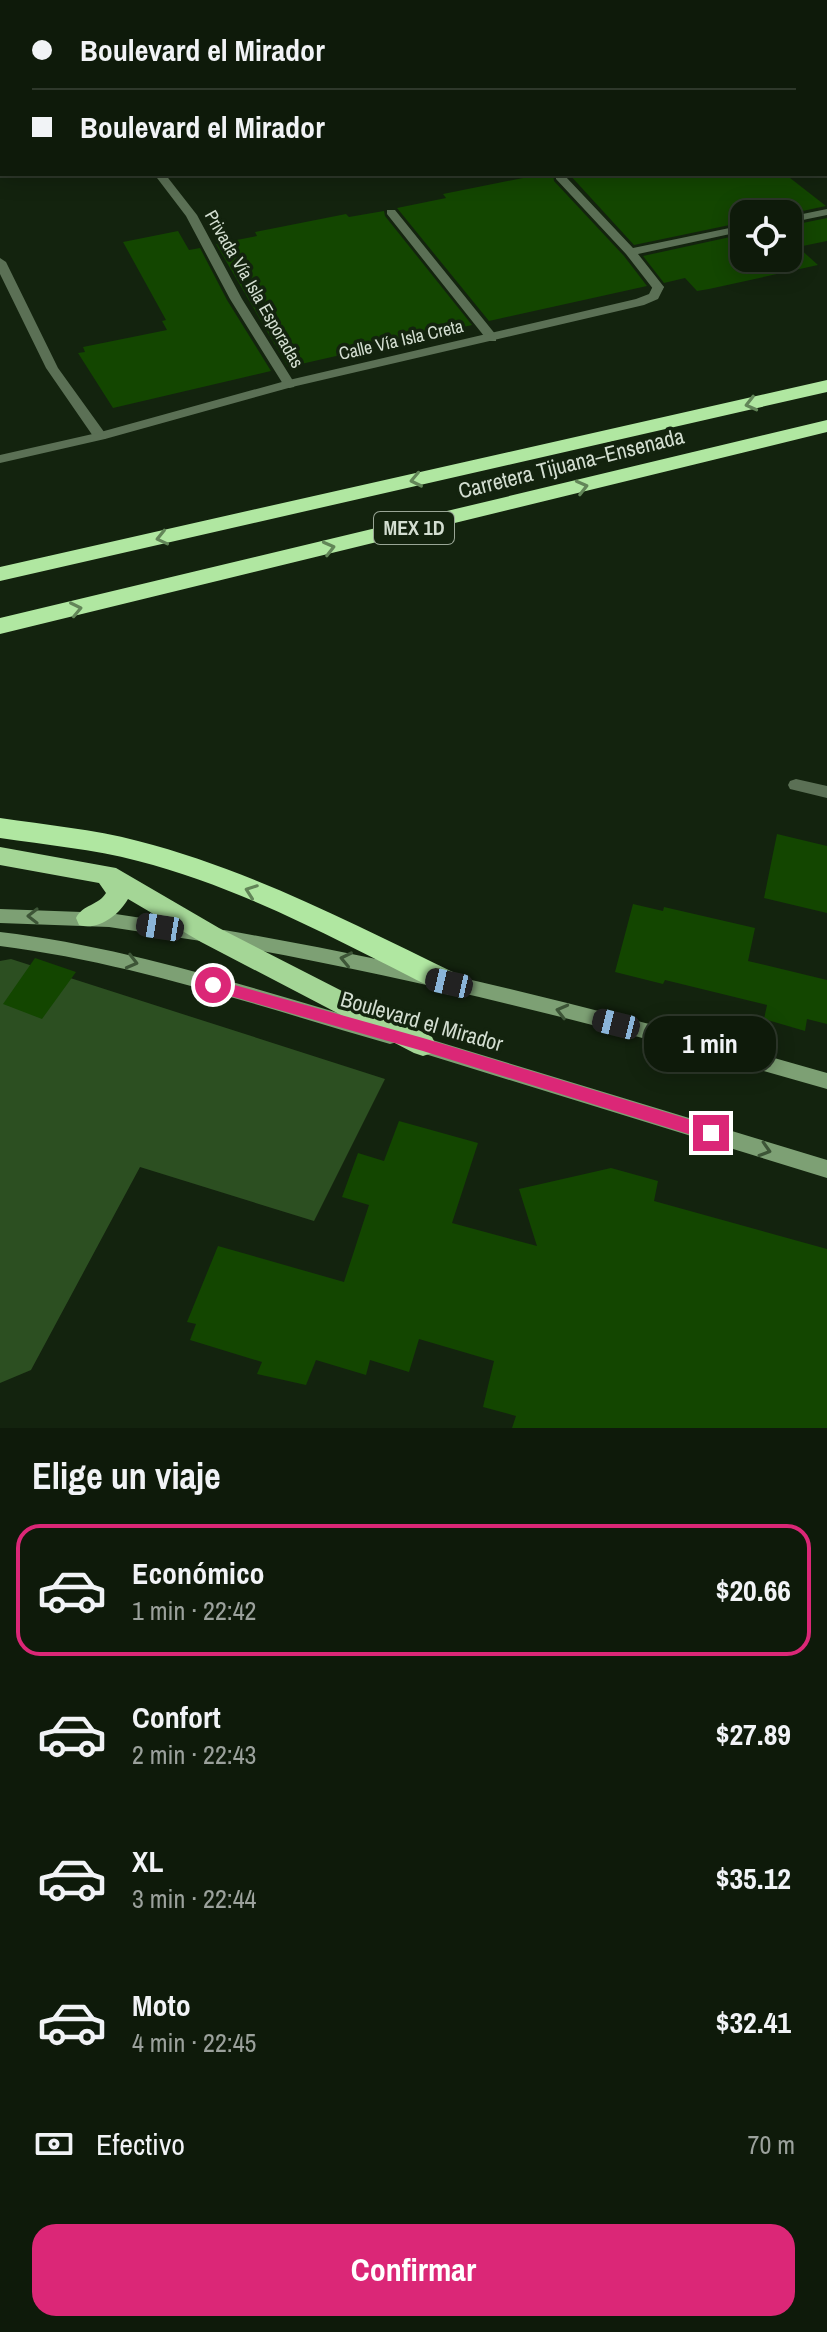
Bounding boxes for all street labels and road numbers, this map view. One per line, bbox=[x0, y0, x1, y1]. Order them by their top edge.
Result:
street label: Privada Vía Isla Esporadas bbox=[199, 205, 310, 372]
street label: Calle Vía Isla Creta bbox=[336, 313, 466, 366]
street label: Carretera Tijuana–Ensenada bbox=[455, 420, 687, 506]
road number: MEX 1D bbox=[374, 512, 454, 544]
street label: Boulevard el Mirador bbox=[337, 984, 507, 1058]

